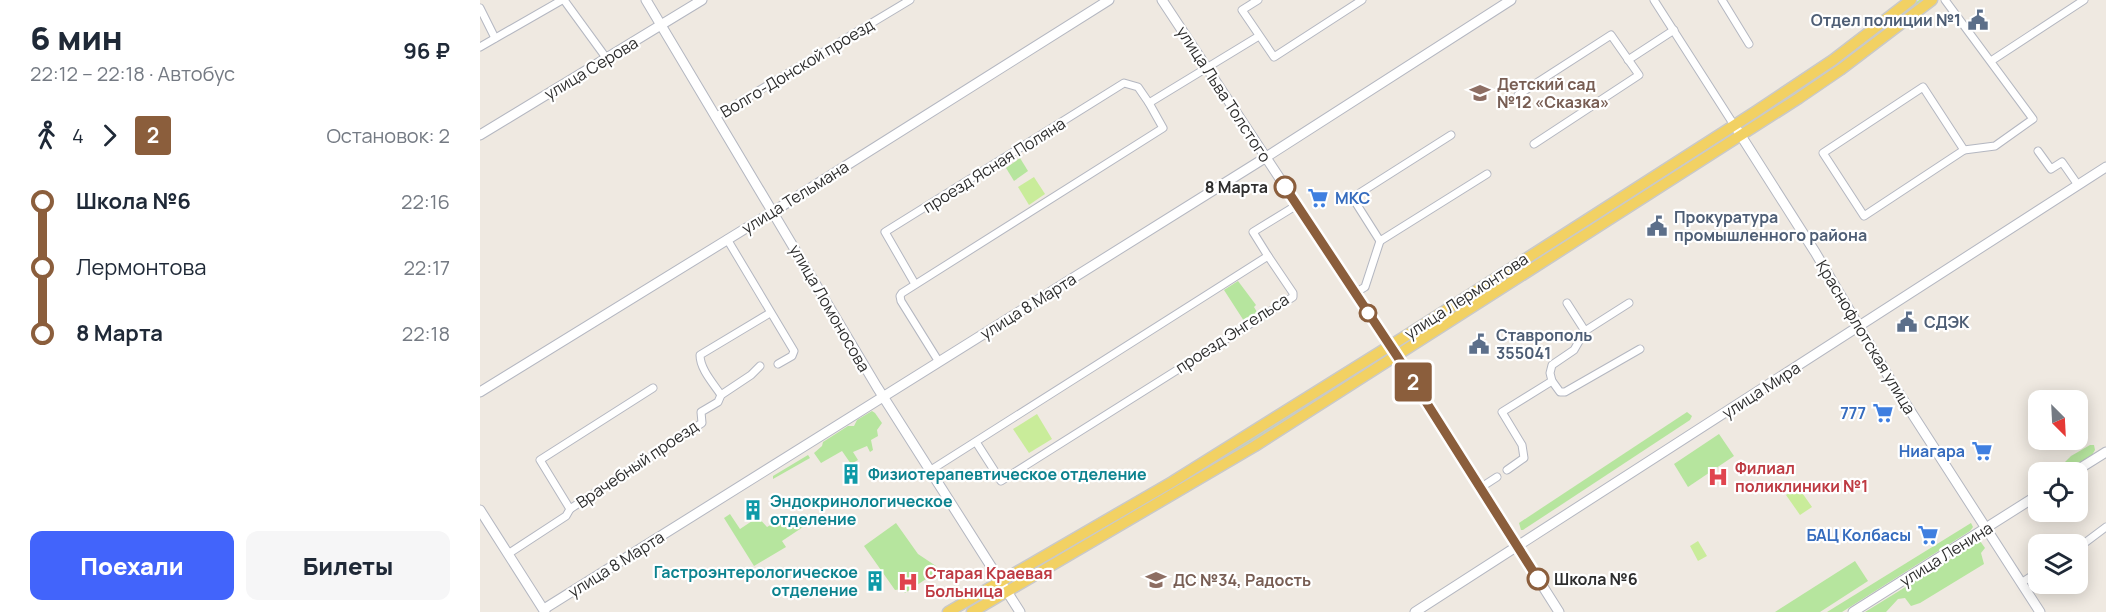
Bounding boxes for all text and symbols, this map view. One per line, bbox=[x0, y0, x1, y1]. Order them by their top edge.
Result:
public building icon: Отдел полиции №1 bbox=[1966, 8, 1990, 32]
place label: Отдел полиции №1 bbox=[1811, 9, 1961, 31]
street label: Волго-Донской проезд bbox=[716, 13, 878, 123]
text: 6 мин bbox=[30, 15, 123, 60]
street label: улица Льва Толстого bbox=[1172, 22, 1276, 166]
street label: улица Серова bbox=[540, 31, 642, 105]
text: 96 ₽ bbox=[403, 36, 450, 66]
text: 22:12 – 22:18 · Автобус bbox=[30, 60, 235, 87]
place label: Детский сад №12 «Сказка» bbox=[1497, 73, 1609, 113]
school or university icon: Детский сад №12 «Сказка» bbox=[1468, 81, 1492, 105]
street label: проезд Ясная Поляна bbox=[919, 112, 1069, 218]
icon: walk bbox=[30, 119, 63, 152]
icon: forward bbox=[93, 119, 126, 152]
text: 2 bbox=[147, 121, 159, 149]
text: 4 bbox=[72, 122, 84, 149]
text: Остановок: 2 bbox=[326, 122, 450, 149]
street label: улица Тельмана bbox=[737, 155, 853, 239]
place label: 8 Марта bbox=[1205, 176, 1268, 198]
marker: 8 Марта bbox=[1274, 176, 1296, 198]
text: Школа №6 bbox=[76, 186, 191, 216]
supermarket icon: МКС bbox=[1306, 186, 1330, 210]
place label: МКС bbox=[1335, 187, 1370, 209]
text: 22:16 bbox=[401, 188, 450, 215]
place label: Прокуратура промышленного района bbox=[1674, 206, 1867, 246]
public building icon: Прокуратура промышленного района bbox=[1645, 214, 1669, 238]
street label: улица Ломоносова bbox=[784, 240, 876, 376]
street label: улица Лермонтова bbox=[1400, 248, 1532, 344]
text: Лермонтова bbox=[76, 252, 206, 282]
text: 22:17 bbox=[403, 254, 450, 281]
street label: Краснофлотская улица bbox=[1811, 256, 1921, 418]
street label: улица 8 Марта bbox=[976, 268, 1080, 344]
street label: проезд Энгельса bbox=[1171, 288, 1293, 378]
unlabelled marker bbox=[1359, 304, 1377, 322]
public building icon: СДЭК bbox=[1895, 310, 1919, 334]
place label: СДЭК bbox=[1924, 311, 1970, 333]
text: 8 Марта bbox=[76, 318, 163, 348]
text: 22:18 bbox=[402, 320, 450, 347]
place label: Ставрополь 355041 bbox=[1496, 324, 1592, 364]
public building icon: Ставрополь 355041 bbox=[1467, 332, 1491, 356]
street label: улица Мира bbox=[1718, 356, 1804, 424]
line badge: 2 bbox=[1394, 362, 1432, 401]
text: 2 bbox=[1407, 368, 1419, 396]
north arrow bbox=[2028, 390, 2088, 450]
map controls bbox=[2028, 390, 2088, 594]
supermarket icon: 777 bbox=[1871, 401, 1895, 425]
place label: 777 bbox=[1840, 402, 1866, 424]
street label: Врачебный проезд bbox=[572, 415, 703, 513]
supermarket icon: Ниагара bbox=[1970, 439, 1994, 463]
place label: Ниагара bbox=[1899, 440, 1965, 462]
place label: Филиал поликлиники №1 bbox=[1735, 457, 1868, 497]
building icon: Физиотерапевтическое отделение bbox=[839, 462, 863, 486]
button: locate bbox=[2028, 462, 2088, 522]
place label: Физиотерапевтическое отделение bbox=[868, 463, 1147, 485]
hospital icon: Филиал поликлиники №1 bbox=[1706, 465, 1730, 489]
place label: Эндокринологическое отделение bbox=[770, 490, 953, 530]
building icon: Эндокринологическое отделение bbox=[741, 498, 765, 522]
street label: улица Ленина bbox=[1895, 517, 1997, 591]
supermarket icon: БАЦ Колбасы bbox=[1916, 523, 1940, 547]
place label: БАЦ Колбасы bbox=[1807, 524, 1911, 546]
street label: улица 8 Марта bbox=[564, 526, 668, 602]
button: Поехали bbox=[30, 531, 234, 600]
button: Билеты bbox=[246, 531, 450, 600]
button: layers bbox=[2028, 534, 2088, 594]
place label: Гастроэнтерологическое отделение bbox=[654, 561, 858, 601]
place label: Старая Краевая Больница bbox=[925, 562, 1053, 602]
school or university icon: ДС №34, Радость bbox=[1144, 568, 1168, 592]
marker: Школа №6 bbox=[1527, 568, 1549, 590]
place label: Школа №6 bbox=[1554, 568, 1638, 590]
building icon: Гастроэнтерологическое отделение bbox=[863, 569, 887, 593]
place label: ДС №34, Радость bbox=[1173, 569, 1311, 591]
hospital icon: Старая Краевая Больница bbox=[896, 570, 920, 594]

